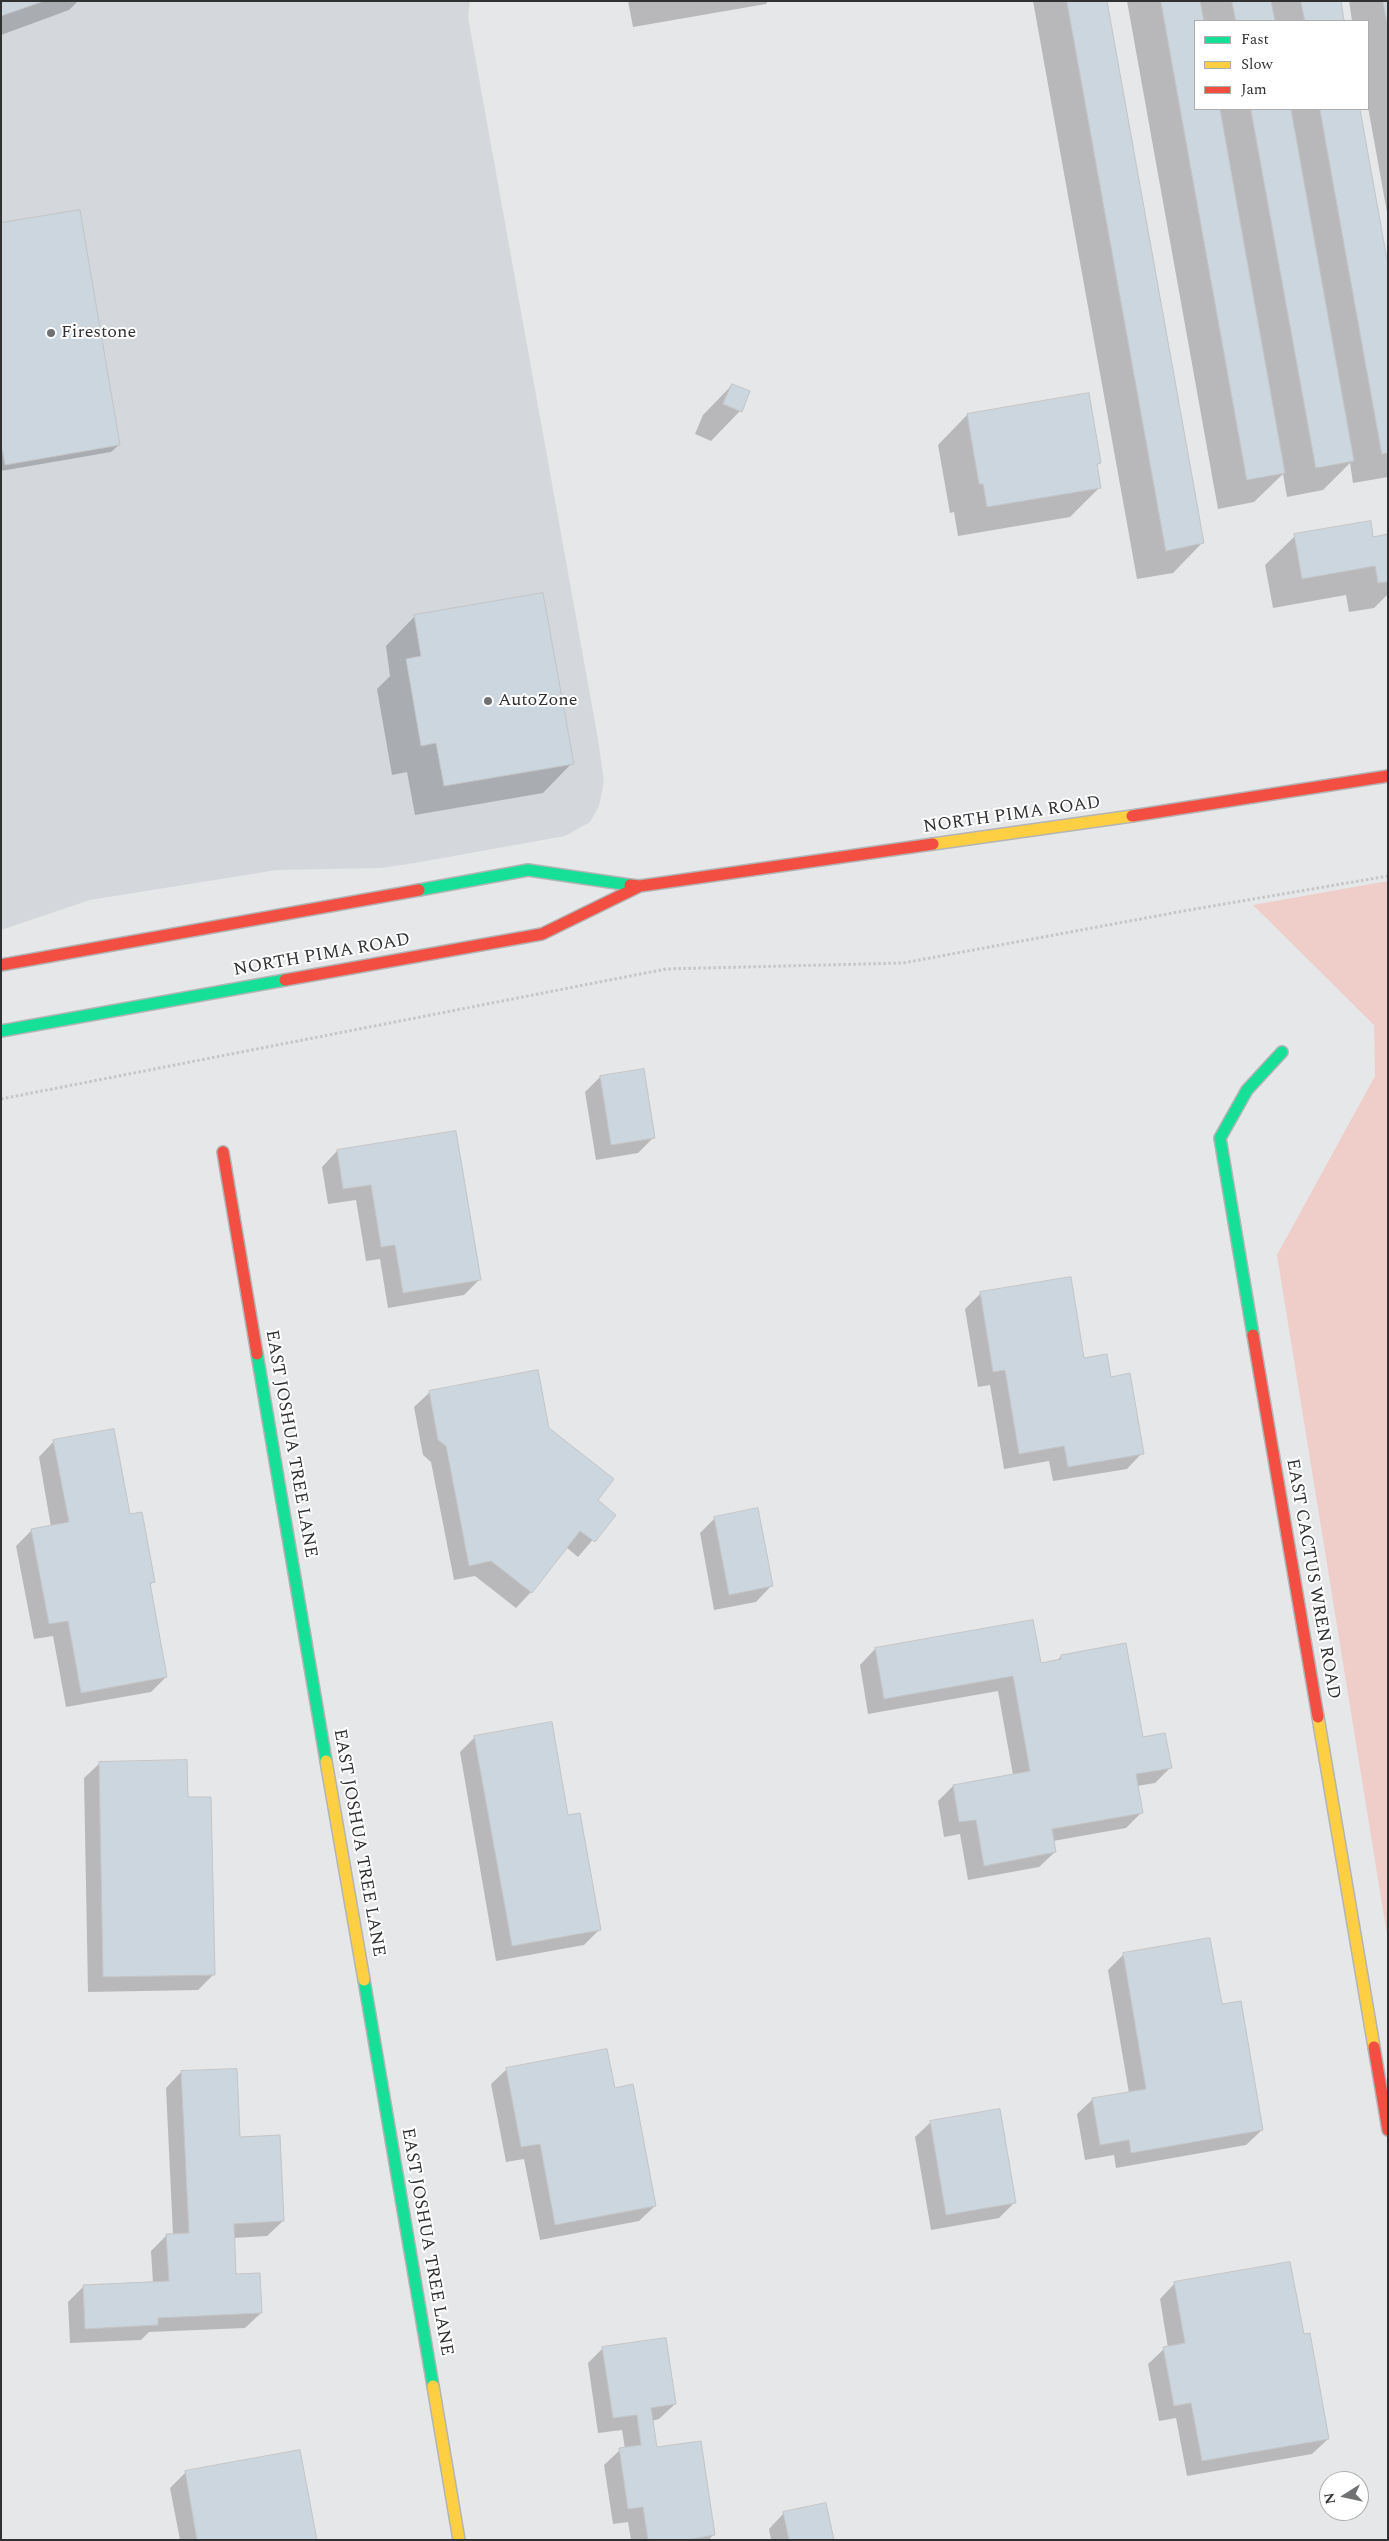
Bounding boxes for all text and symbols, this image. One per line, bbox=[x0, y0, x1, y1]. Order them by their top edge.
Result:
legend bbox=[1194, 20, 1369, 110]
text: Fast bbox=[1241, 28, 1269, 51]
text: Slow bbox=[1241, 53, 1273, 76]
text: Jam bbox=[1241, 78, 1267, 101]
place label: Firestone bbox=[61, 322, 136, 344]
marker: Firestone bbox=[45, 327, 57, 339]
place label: AutoZone bbox=[498, 690, 578, 712]
marker: AutoZone bbox=[482, 695, 494, 707]
street label: NORTH PIMA ROAD bbox=[922, 793, 1102, 839]
street label: NORTH PIMA ROAD bbox=[232, 930, 412, 982]
street label: EAST JOSHUA TREE LANE bbox=[259, 1328, 321, 1560]
street label: EAST CACTUS WREN ROAD bbox=[1280, 1457, 1344, 1701]
street label: EAST JOSHUA TREE LANE bbox=[327, 1727, 389, 1959]
street label: EAST JOSHUA TREE LANE bbox=[395, 2126, 457, 2358]
north arrow bbox=[1319, 2471, 1369, 2521]
text: N bbox=[1318, 2491, 1341, 2506]

